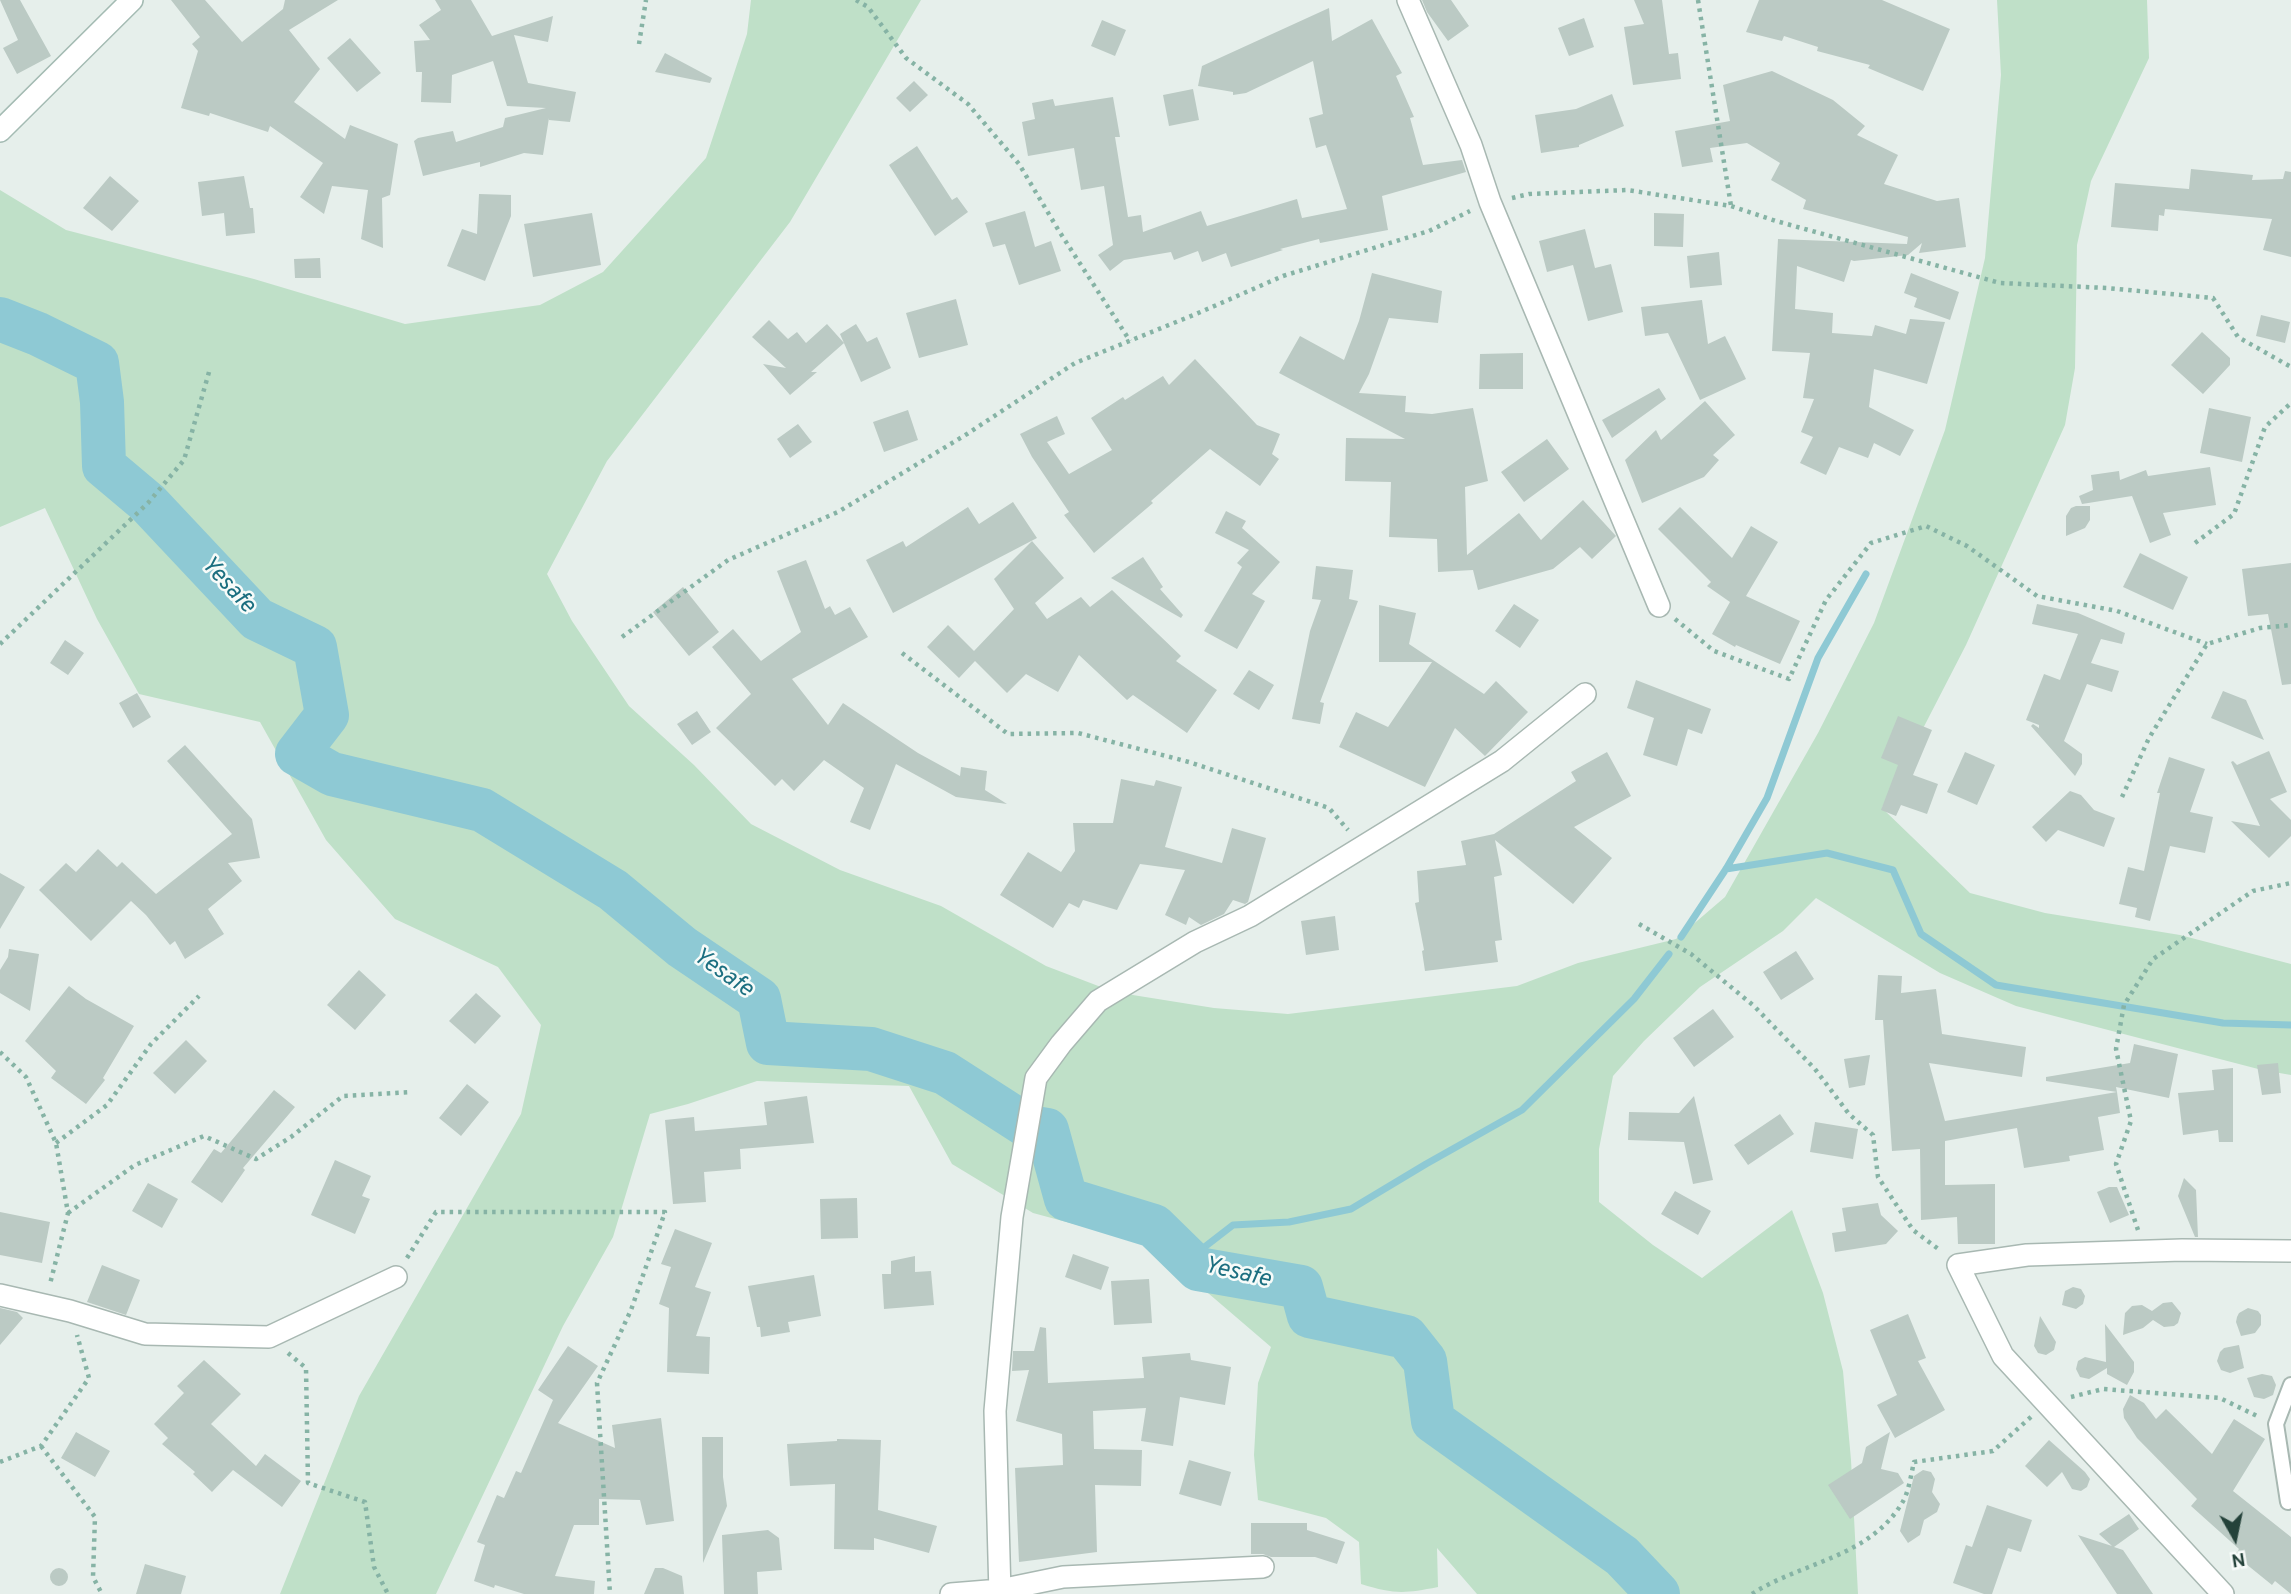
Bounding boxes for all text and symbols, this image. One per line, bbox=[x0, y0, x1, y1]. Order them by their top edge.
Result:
water label: Yesafe bbox=[194, 552, 260, 620]
water label: Yesafe bbox=[686, 943, 758, 1005]
water label: Yesafe bbox=[1201, 1252, 1273, 1296]
north arrow bbox=[2200, 1503, 2270, 1573]
text: N bbox=[2230, 1546, 2247, 1572]

